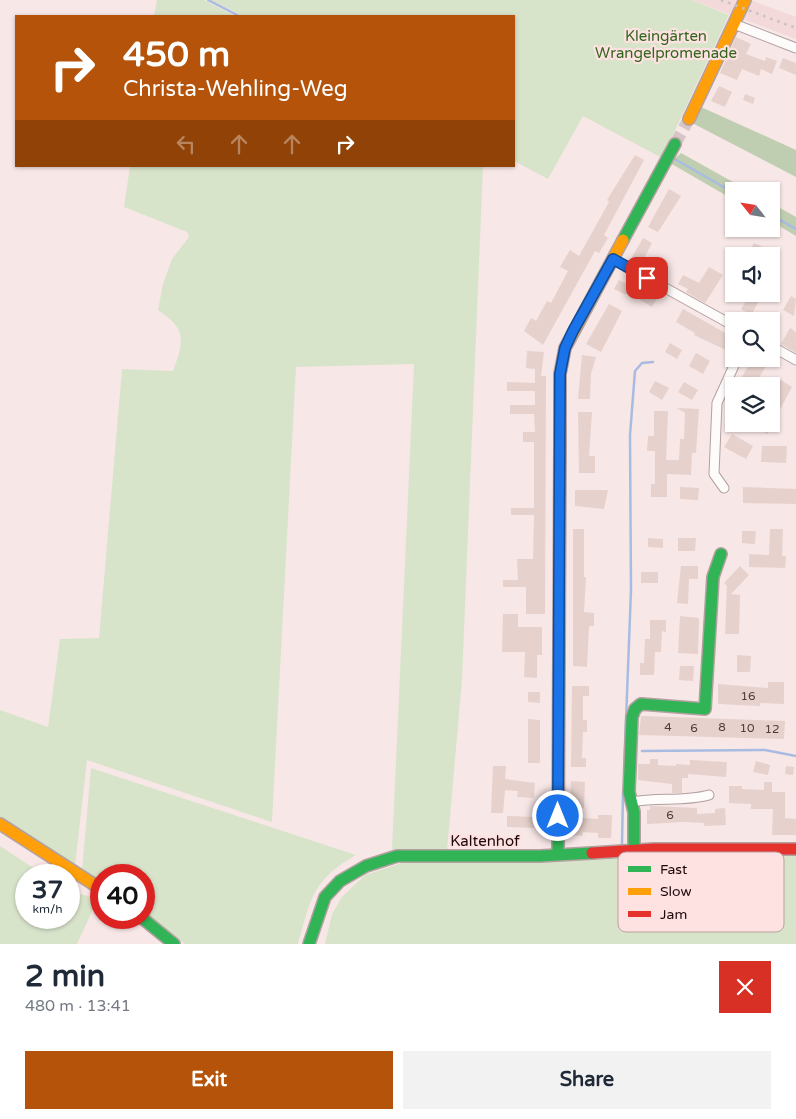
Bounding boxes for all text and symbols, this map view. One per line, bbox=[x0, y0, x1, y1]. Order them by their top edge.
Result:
park label: Kleingärten Wrangelpromenade bbox=[595, 27, 737, 62]
text: 450 m bbox=[123, 34, 230, 76]
icon: right bbox=[40, 35, 105, 100]
text: Christa-Wehling-Weg bbox=[123, 76, 348, 102]
icon: left bbox=[172, 130, 200, 158]
icon: ahead bbox=[225, 130, 253, 158]
icon: ahead bbox=[278, 130, 306, 158]
icon: right bbox=[331, 130, 359, 158]
north arrow bbox=[725, 182, 780, 238]
map controls bbox=[725, 182, 780, 432]
button: sound bbox=[725, 247, 780, 302]
pin bbox=[626, 257, 668, 299]
icon: arrive bbox=[633, 264, 661, 292]
button: search bbox=[725, 312, 780, 367]
button: layers bbox=[725, 377, 780, 432]
house number: 16 bbox=[740, 689, 756, 703]
house number: 4 bbox=[664, 720, 672, 734]
house number: 8 bbox=[718, 720, 726, 734]
house number: 6 bbox=[690, 721, 698, 735]
house number: 10 bbox=[739, 721, 755, 735]
house number: 12 bbox=[764, 722, 780, 736]
position arrow bbox=[531, 789, 583, 841]
house number: 6 bbox=[666, 808, 674, 822]
street label: Kaltenhof bbox=[450, 832, 520, 850]
legend bbox=[618, 852, 784, 932]
text: Fast bbox=[660, 861, 688, 878]
speed limit sign: 40 bbox=[90, 864, 155, 929]
text: 37 bbox=[32, 875, 63, 905]
text: Slow bbox=[660, 883, 692, 900]
text: km/h bbox=[32, 902, 63, 916]
text: Jam bbox=[660, 906, 687, 923]
text: 2 min bbox=[25, 958, 105, 995]
button: close bbox=[719, 961, 771, 1013]
text: 480 m · 13:41 bbox=[25, 996, 131, 1016]
button: Exit bbox=[25, 1051, 393, 1109]
button: Share bbox=[403, 1051, 771, 1109]

